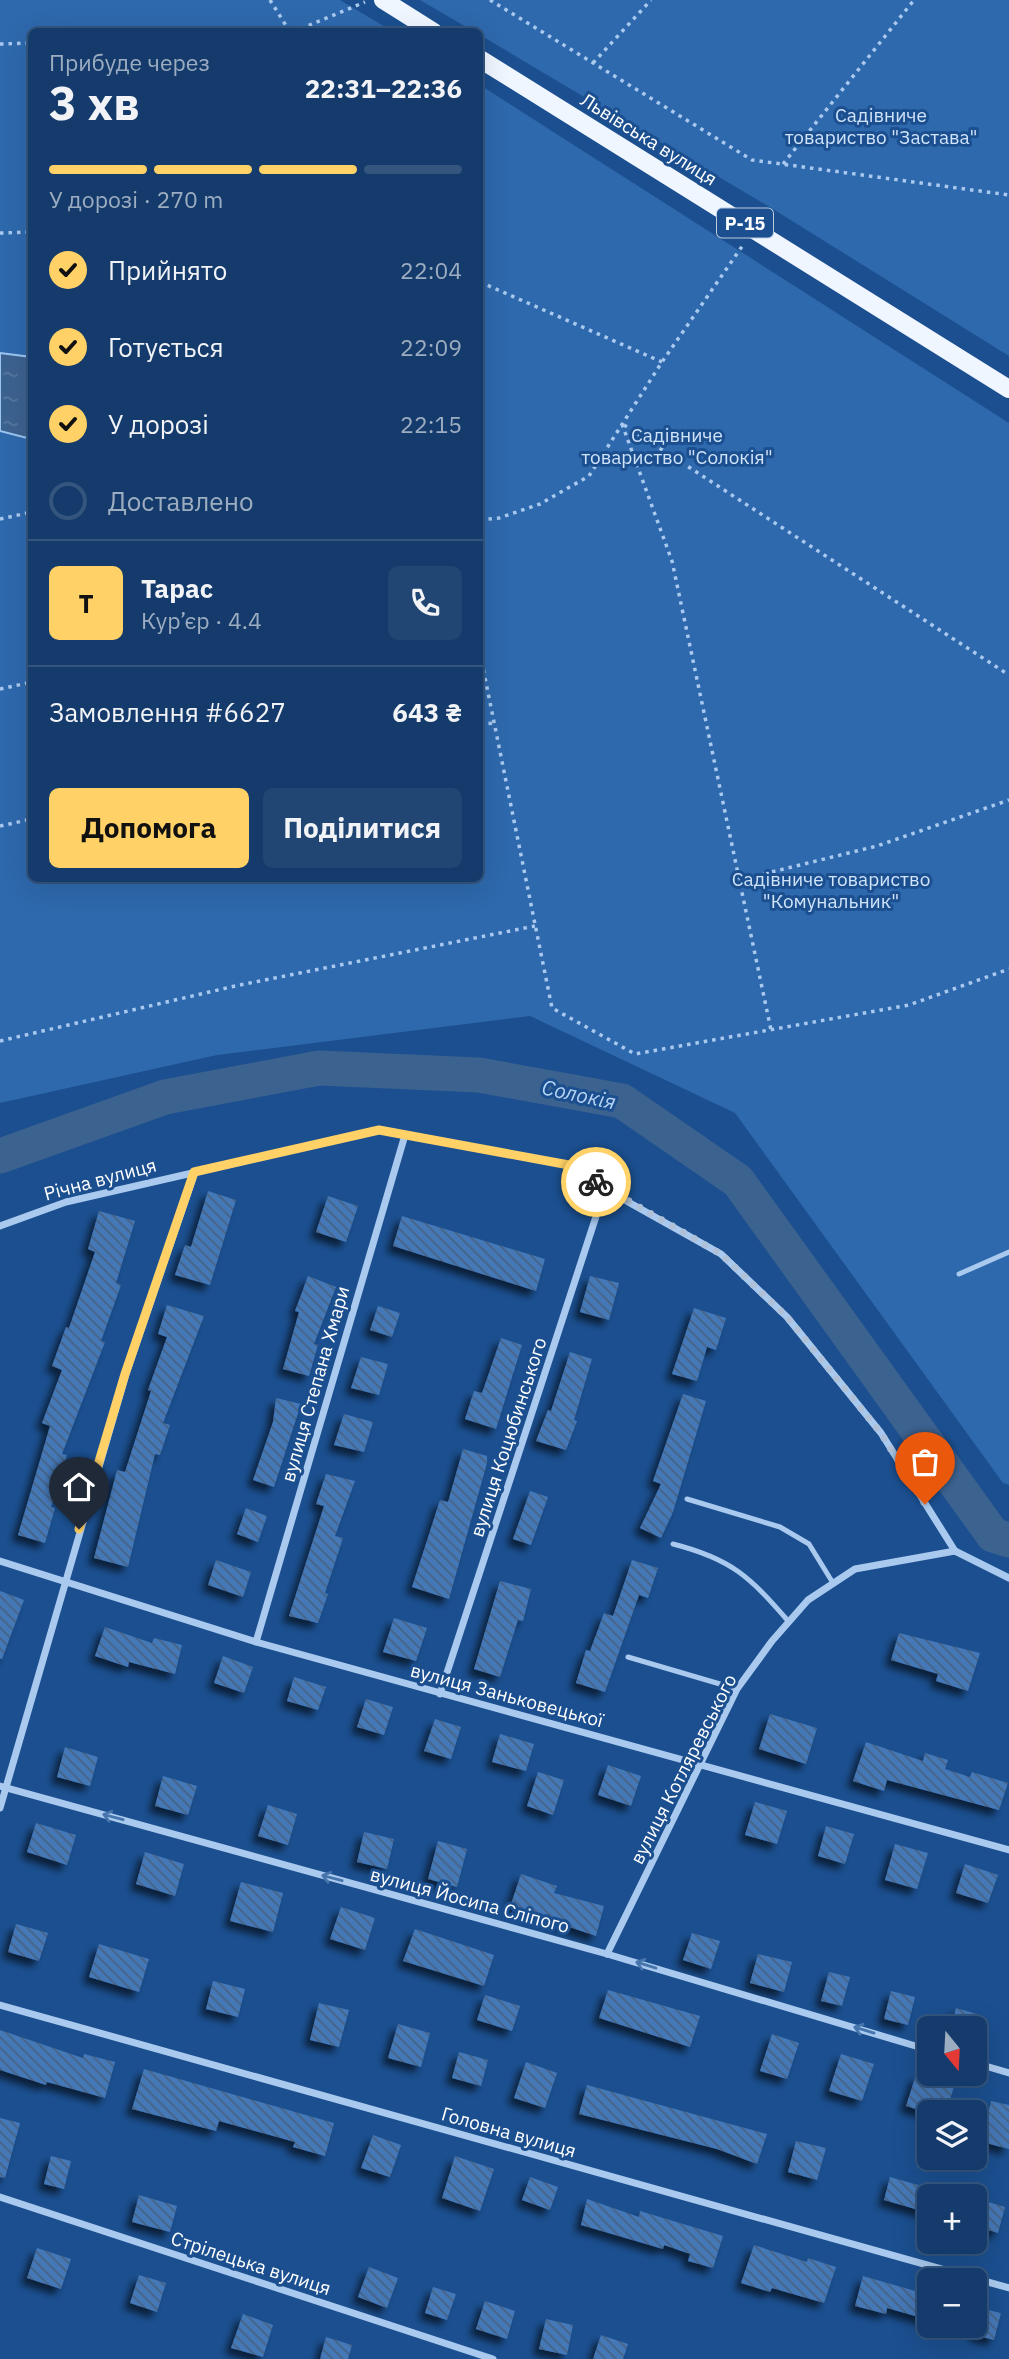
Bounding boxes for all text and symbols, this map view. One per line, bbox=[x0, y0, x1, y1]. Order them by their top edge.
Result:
text: Прибуде через bbox=[49, 47, 210, 77]
text: 22:31–22:36 bbox=[305, 71, 462, 105]
text: 3 хв bbox=[49, 73, 140, 133]
street label: Львівська вулиця bbox=[576, 87, 722, 191]
park label: Садівниче товариство "Застава" bbox=[785, 103, 977, 149]
text: У дорозі · 270 m bbox=[49, 184, 223, 214]
road number: Р-15 bbox=[717, 208, 773, 238]
icon: check bbox=[49, 251, 87, 289]
text: Прийнято bbox=[108, 253, 227, 287]
text: 22:04 bbox=[400, 255, 462, 285]
icon: check bbox=[49, 328, 87, 366]
text: Готується bbox=[108, 330, 224, 364]
text: 22:09 bbox=[400, 332, 462, 362]
icon: check bbox=[49, 405, 87, 443]
text: У дорозі bbox=[108, 407, 209, 441]
text: 22:15 bbox=[400, 409, 462, 439]
park label: Садівниче товариство "Солокія" bbox=[581, 423, 773, 469]
text: Доставлено bbox=[108, 484, 254, 518]
button: phone bbox=[388, 566, 462, 640]
text: Тарас bbox=[141, 571, 213, 605]
text: Т bbox=[78, 586, 94, 620]
text: Кур’єр · 4.4 bbox=[141, 605, 262, 635]
text: Замовлення #6627 bbox=[49, 695, 286, 729]
text: 643 ₴ bbox=[392, 695, 462, 729]
button: Допомога bbox=[49, 788, 249, 868]
button: Поділитися bbox=[263, 788, 462, 868]
park label: Садівниче товариство "Комунальник" bbox=[732, 867, 930, 913]
water label: Солокія bbox=[540, 1073, 619, 1115]
courier bbox=[561, 1147, 631, 1217]
street label: Річна вулиця bbox=[41, 1152, 159, 1206]
icon: bike bbox=[577, 1163, 615, 1201]
street label: вулиця Степана Хмари bbox=[276, 1283, 354, 1485]
street label: вулиця Коцюбинського bbox=[464, 1334, 552, 1540]
pin bbox=[895, 1432, 955, 1504]
icon: bag bbox=[906, 1443, 944, 1481]
pin bbox=[49, 1457, 109, 1529]
icon: home bbox=[60, 1468, 98, 1506]
street label: вулиця Заньковецької bbox=[408, 1658, 607, 1733]
street label: вулиця Котляревського bbox=[625, 1670, 741, 1868]
one-way arrow bbox=[102, 1810, 125, 1823]
street label: вулиця Йосипа Сліпого bbox=[368, 1862, 572, 1938]
one-way arrow bbox=[321, 1871, 344, 1884]
one-way arrow bbox=[635, 1958, 657, 1971]
north arrow bbox=[917, 2016, 987, 2086]
map controls bbox=[917, 2016, 987, 2338]
one-way arrow bbox=[853, 2023, 875, 2036]
button: layers bbox=[917, 2100, 987, 2170]
street label: Головна вулиця bbox=[439, 2101, 579, 2163]
button: + bbox=[917, 2184, 987, 2254]
street label: Стрілецька вулиця bbox=[168, 2226, 334, 2300]
button: − bbox=[917, 2268, 987, 2338]

